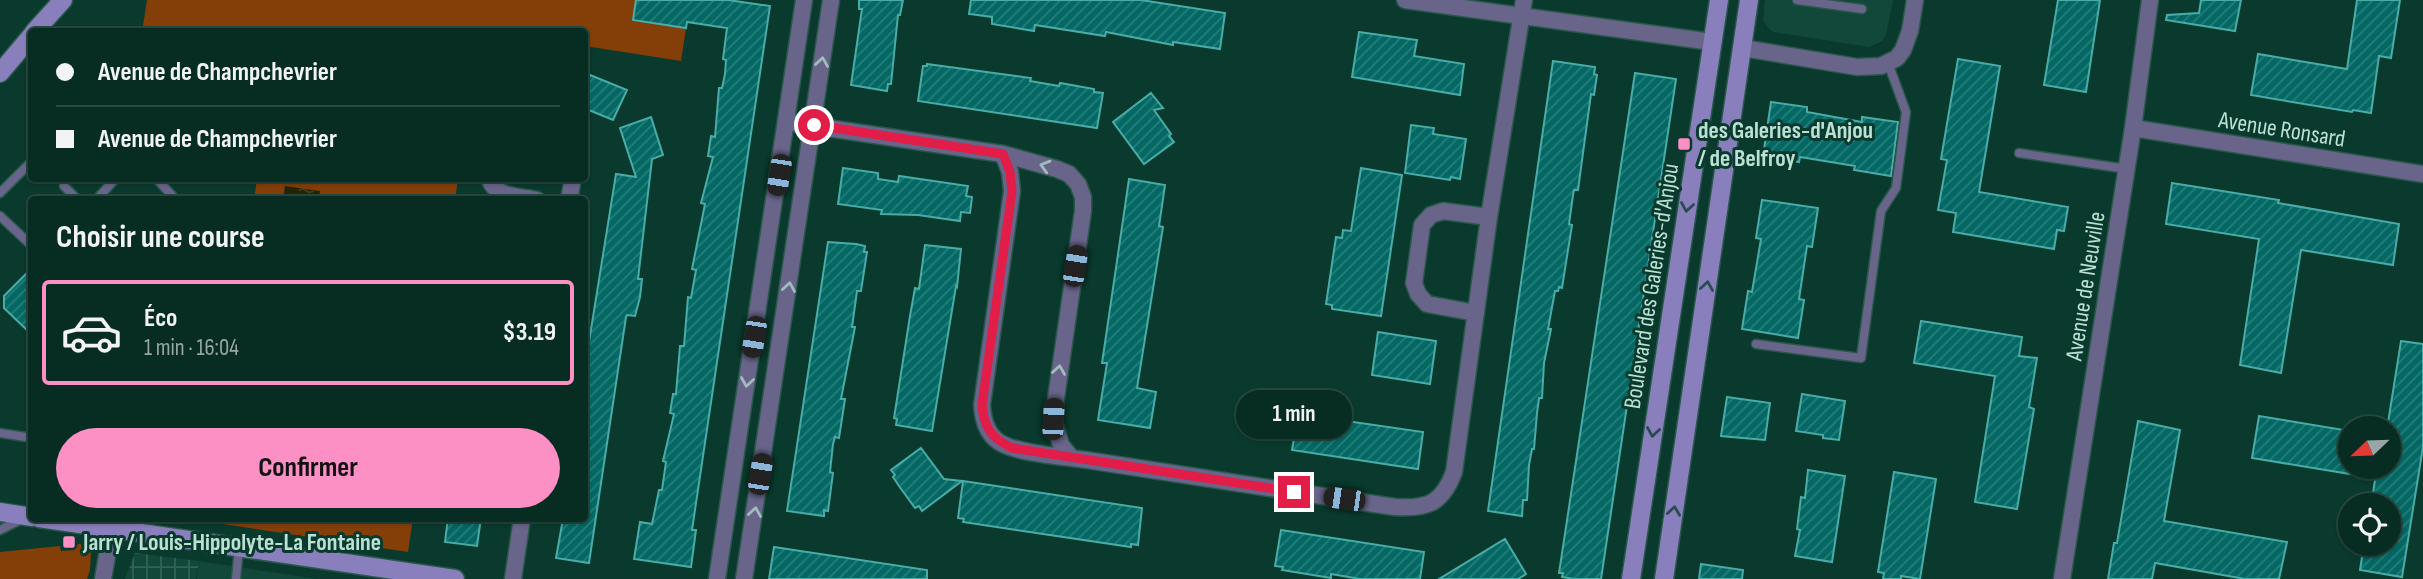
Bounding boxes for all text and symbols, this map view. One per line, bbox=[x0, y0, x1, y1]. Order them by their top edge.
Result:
one-way arrow bbox=[814, 56, 829, 68]
text: Avenue de Champchevrier bbox=[98, 57, 337, 88]
street label: Avenue Ronsard bbox=[2216, 105, 2347, 154]
route start bbox=[798, 109, 830, 141]
place label: des Galeries-d'Anjou / de Belfroy bbox=[1698, 116, 1873, 173]
text: Avenue de Champchevrier bbox=[98, 124, 337, 155]
marker: des Galeries-d'Anjou / de Belfroy bbox=[1676, 136, 1692, 152]
car bbox=[766, 153, 793, 197]
one-way arrow bbox=[1039, 160, 1051, 174]
street label: Boulevard des Galeries-d'Anjou bbox=[1618, 161, 1685, 411]
one-way arrow bbox=[1680, 201, 1695, 213]
street label: Avenue de Neuville bbox=[2059, 210, 2112, 364]
text: Choisir une course bbox=[56, 218, 265, 257]
car bbox=[1062, 244, 1089, 288]
one-way arrow bbox=[781, 281, 796, 293]
one-way arrow bbox=[1699, 281, 1714, 292]
icon: car bbox=[60, 301, 123, 364]
text: Éco bbox=[144, 303, 177, 334]
car bbox=[741, 315, 768, 359]
text: $3.19 bbox=[502, 317, 556, 348]
text: 1 min · 16:04 bbox=[144, 334, 239, 362]
one-way arrow bbox=[1051, 364, 1066, 376]
one-way arrow bbox=[740, 377, 755, 388]
callout: 1 min bbox=[1236, 391, 1352, 440]
car bbox=[1042, 397, 1065, 441]
text: 1 min bbox=[1273, 400, 1315, 428]
north arrow bbox=[2338, 416, 2401, 480]
map controls bbox=[2338, 416, 2401, 556]
one-way arrow bbox=[1646, 426, 1661, 438]
button: Confirmer bbox=[56, 428, 560, 508]
car bbox=[747, 452, 774, 496]
route end bbox=[1278, 476, 1310, 508]
car bbox=[1322, 486, 1367, 512]
button: locate bbox=[2338, 493, 2401, 556]
one-way arrow bbox=[747, 506, 762, 517]
one-way arrow bbox=[1666, 506, 1681, 517]
place label: Jarry / Louis-Hippolyte-La Fontaine bbox=[82, 528, 381, 557]
marker: Jarry / Louis-Hippolyte-La Fontaine bbox=[61, 534, 77, 550]

